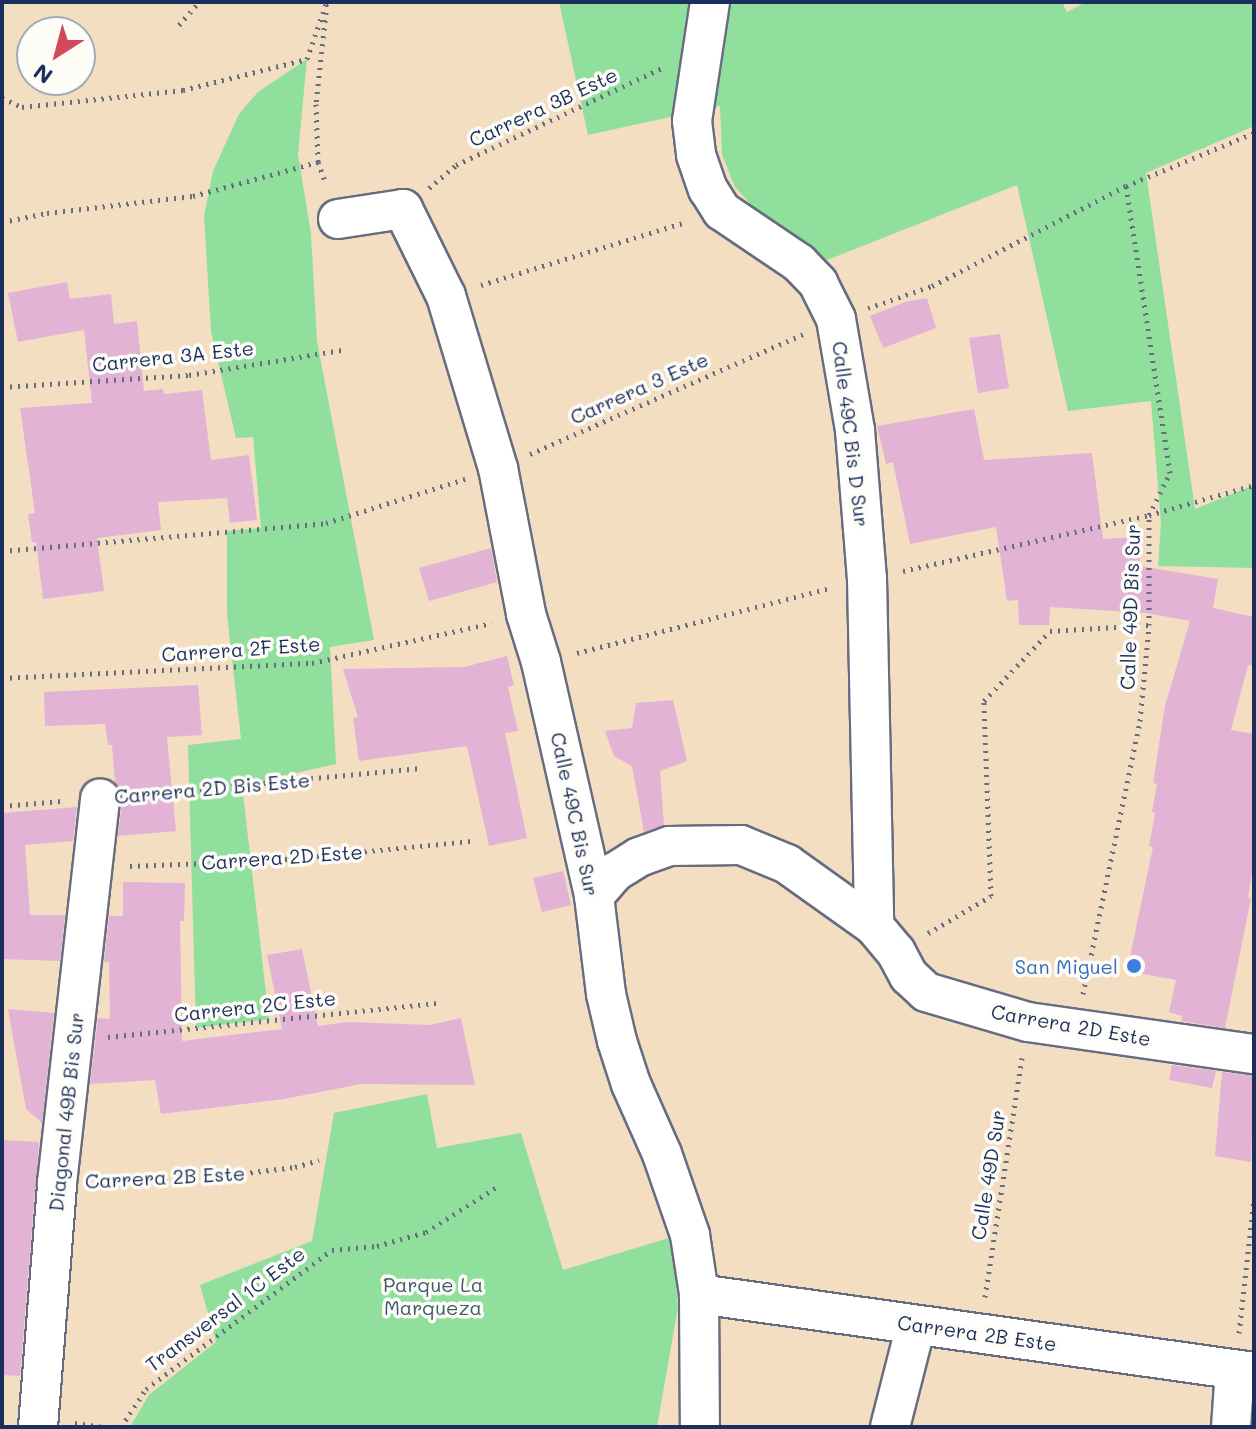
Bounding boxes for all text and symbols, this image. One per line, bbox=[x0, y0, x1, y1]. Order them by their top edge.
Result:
north arrow bbox=[16, 16, 96, 96]
text: N bbox=[28, 58, 58, 91]
street label: Carrera 3B Este bbox=[465, 62, 621, 152]
street label: Carrera 3A Este bbox=[91, 336, 255, 376]
street label: Calle 49C Bis D Sur bbox=[828, 340, 874, 528]
street label: Carrera 3 Este bbox=[566, 347, 712, 429]
street label: Calle 49D Bis Sur bbox=[1115, 524, 1145, 690]
street label: Carrera 2F Este bbox=[161, 631, 321, 667]
street label: Calle 49C Bis Sur bbox=[546, 730, 604, 898]
street label: Carrera 2D Bis Este bbox=[113, 767, 311, 809]
street label: Carrera 2D Este bbox=[200, 839, 364, 875]
place label: San Miguel bbox=[1015, 954, 1118, 978]
marker: San Miguel bbox=[1125, 957, 1143, 975]
street label: Carrera 2C Este bbox=[173, 986, 337, 1026]
street label: Carrera 2D Este bbox=[989, 999, 1153, 1051]
street label: Diagonal 49B Bis Sur bbox=[44, 1011, 88, 1213]
street label: Calle 49D Sur bbox=[966, 1108, 1010, 1242]
street label: Carrera 2B Este bbox=[84, 1161, 246, 1193]
street label: Transversal 1C Este bbox=[141, 1241, 309, 1377]
park label: Parque La Marqueza bbox=[383, 1272, 483, 1319]
street label: Carrera 2B Este bbox=[896, 1310, 1058, 1356]

